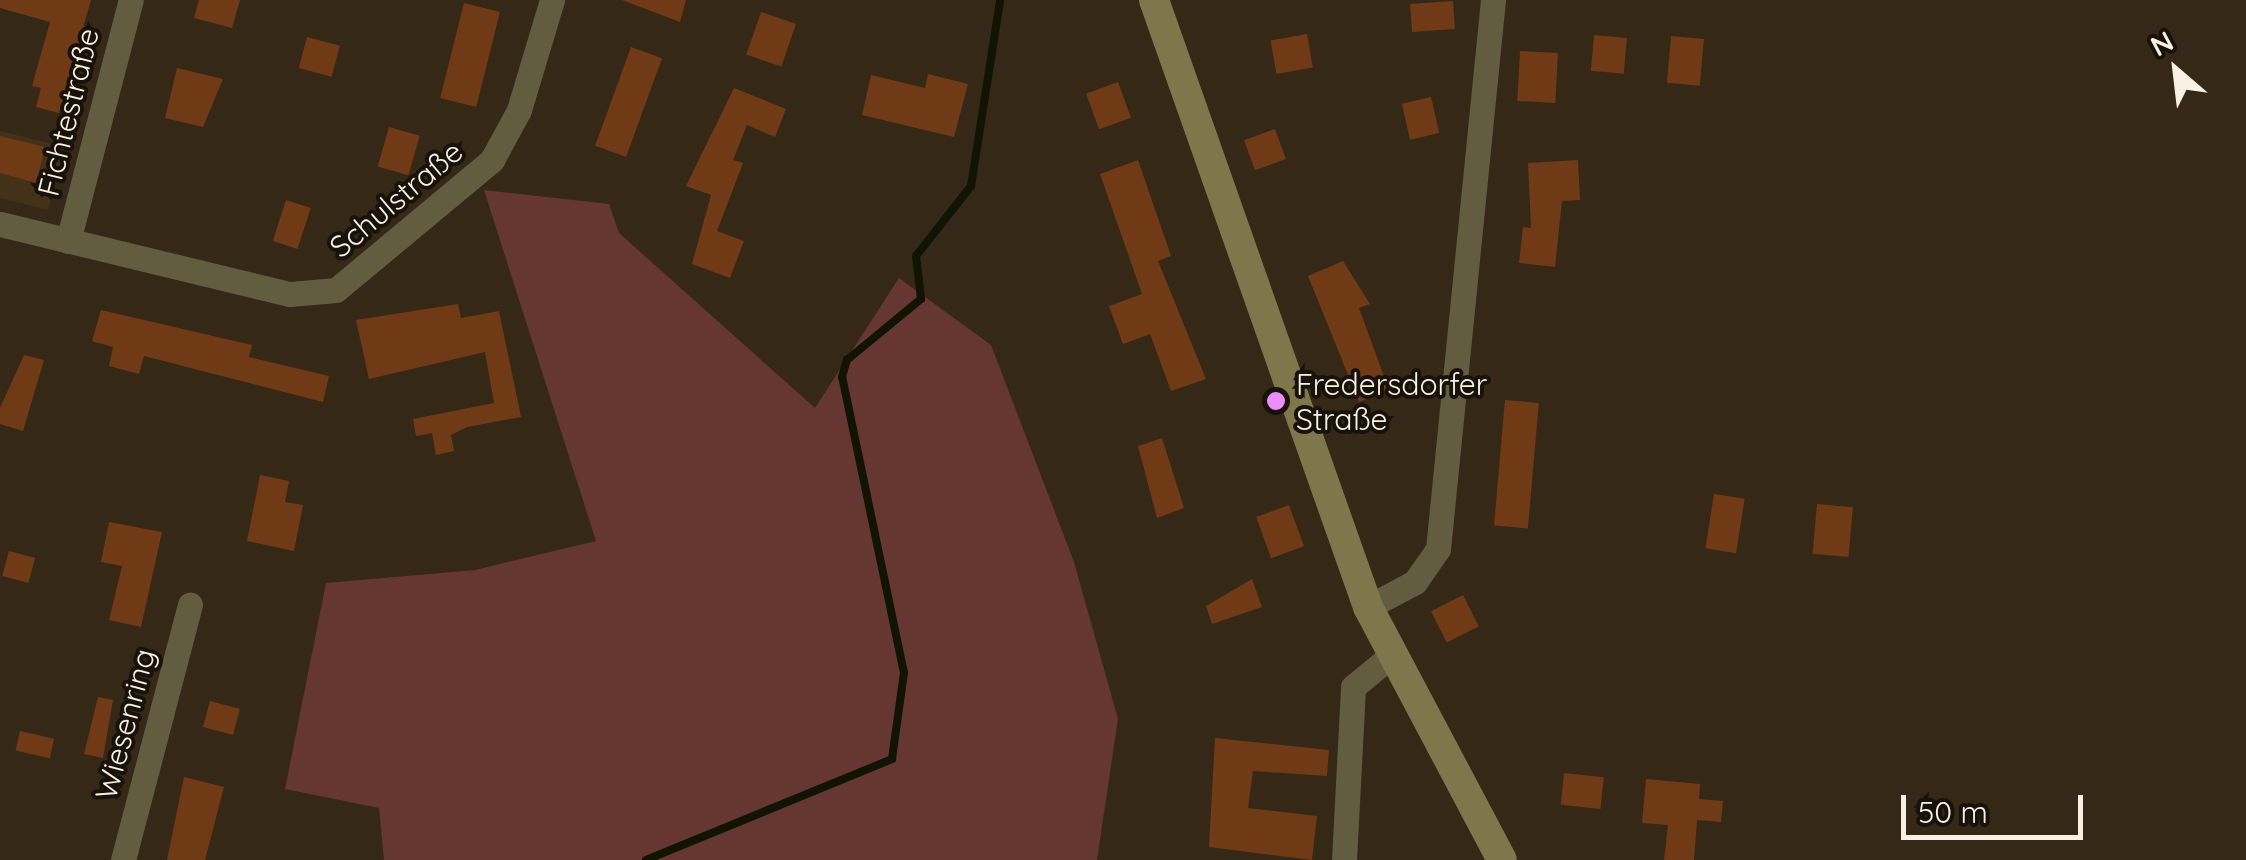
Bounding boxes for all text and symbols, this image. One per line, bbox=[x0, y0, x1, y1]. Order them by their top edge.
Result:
north arrow bbox=[2126, 20, 2226, 120]
text: N bbox=[2144, 23, 2179, 63]
street label: Fichtestraße bbox=[30, 24, 106, 200]
street label: Schulstraße bbox=[322, 133, 470, 265]
place label: Fredersdorfer Straße bbox=[1296, 366, 1487, 436]
marker: Fredersdorfer Straße bbox=[1265, 390, 1287, 412]
street label: Wiesenring bbox=[88, 645, 162, 803]
scale bar bbox=[1906, 775, 2088, 837]
text: 50 m bbox=[1918, 793, 1988, 831]

